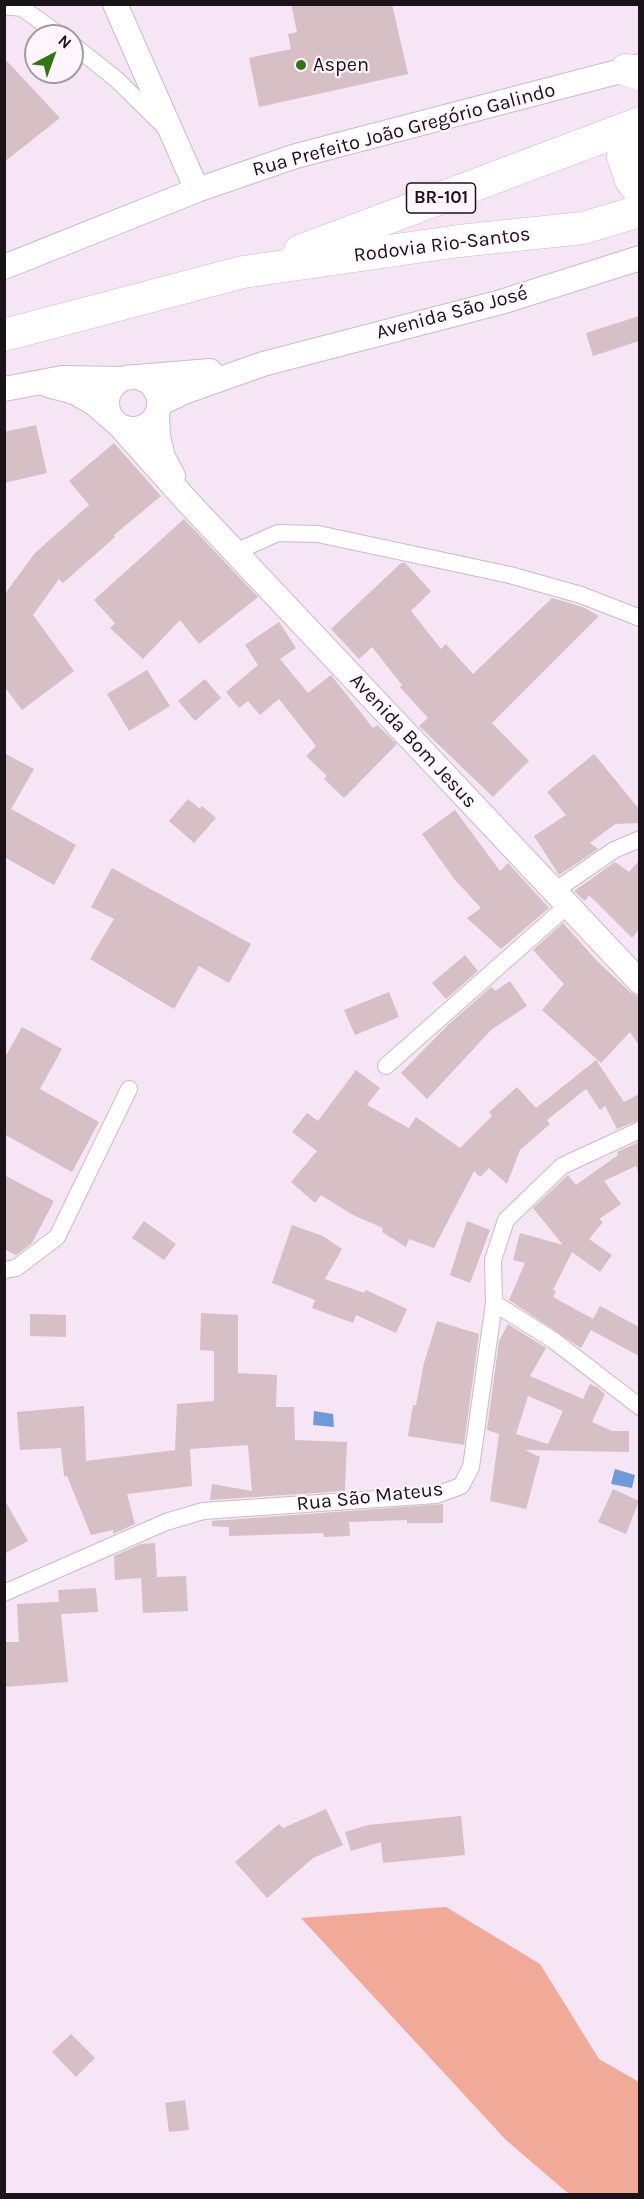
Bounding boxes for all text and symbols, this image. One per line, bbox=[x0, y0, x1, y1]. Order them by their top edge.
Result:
north arrow bbox=[24, 24, 84, 84]
text: N bbox=[54, 31, 75, 52]
place label: Aspen bbox=[313, 53, 369, 77]
marker: Aspen bbox=[294, 58, 308, 72]
street label: Rua Prefeito João Gregório Galindo bbox=[250, 78, 558, 182]
road number: BR-101 bbox=[406, 183, 476, 213]
street label: Rodovia Rio-Santos bbox=[352, 222, 532, 268]
street label: Avenida São José bbox=[374, 281, 530, 345]
street label: Avenida Bom Jesus bbox=[344, 669, 482, 813]
street label: Rua São Mateus bbox=[296, 1477, 444, 1517]

